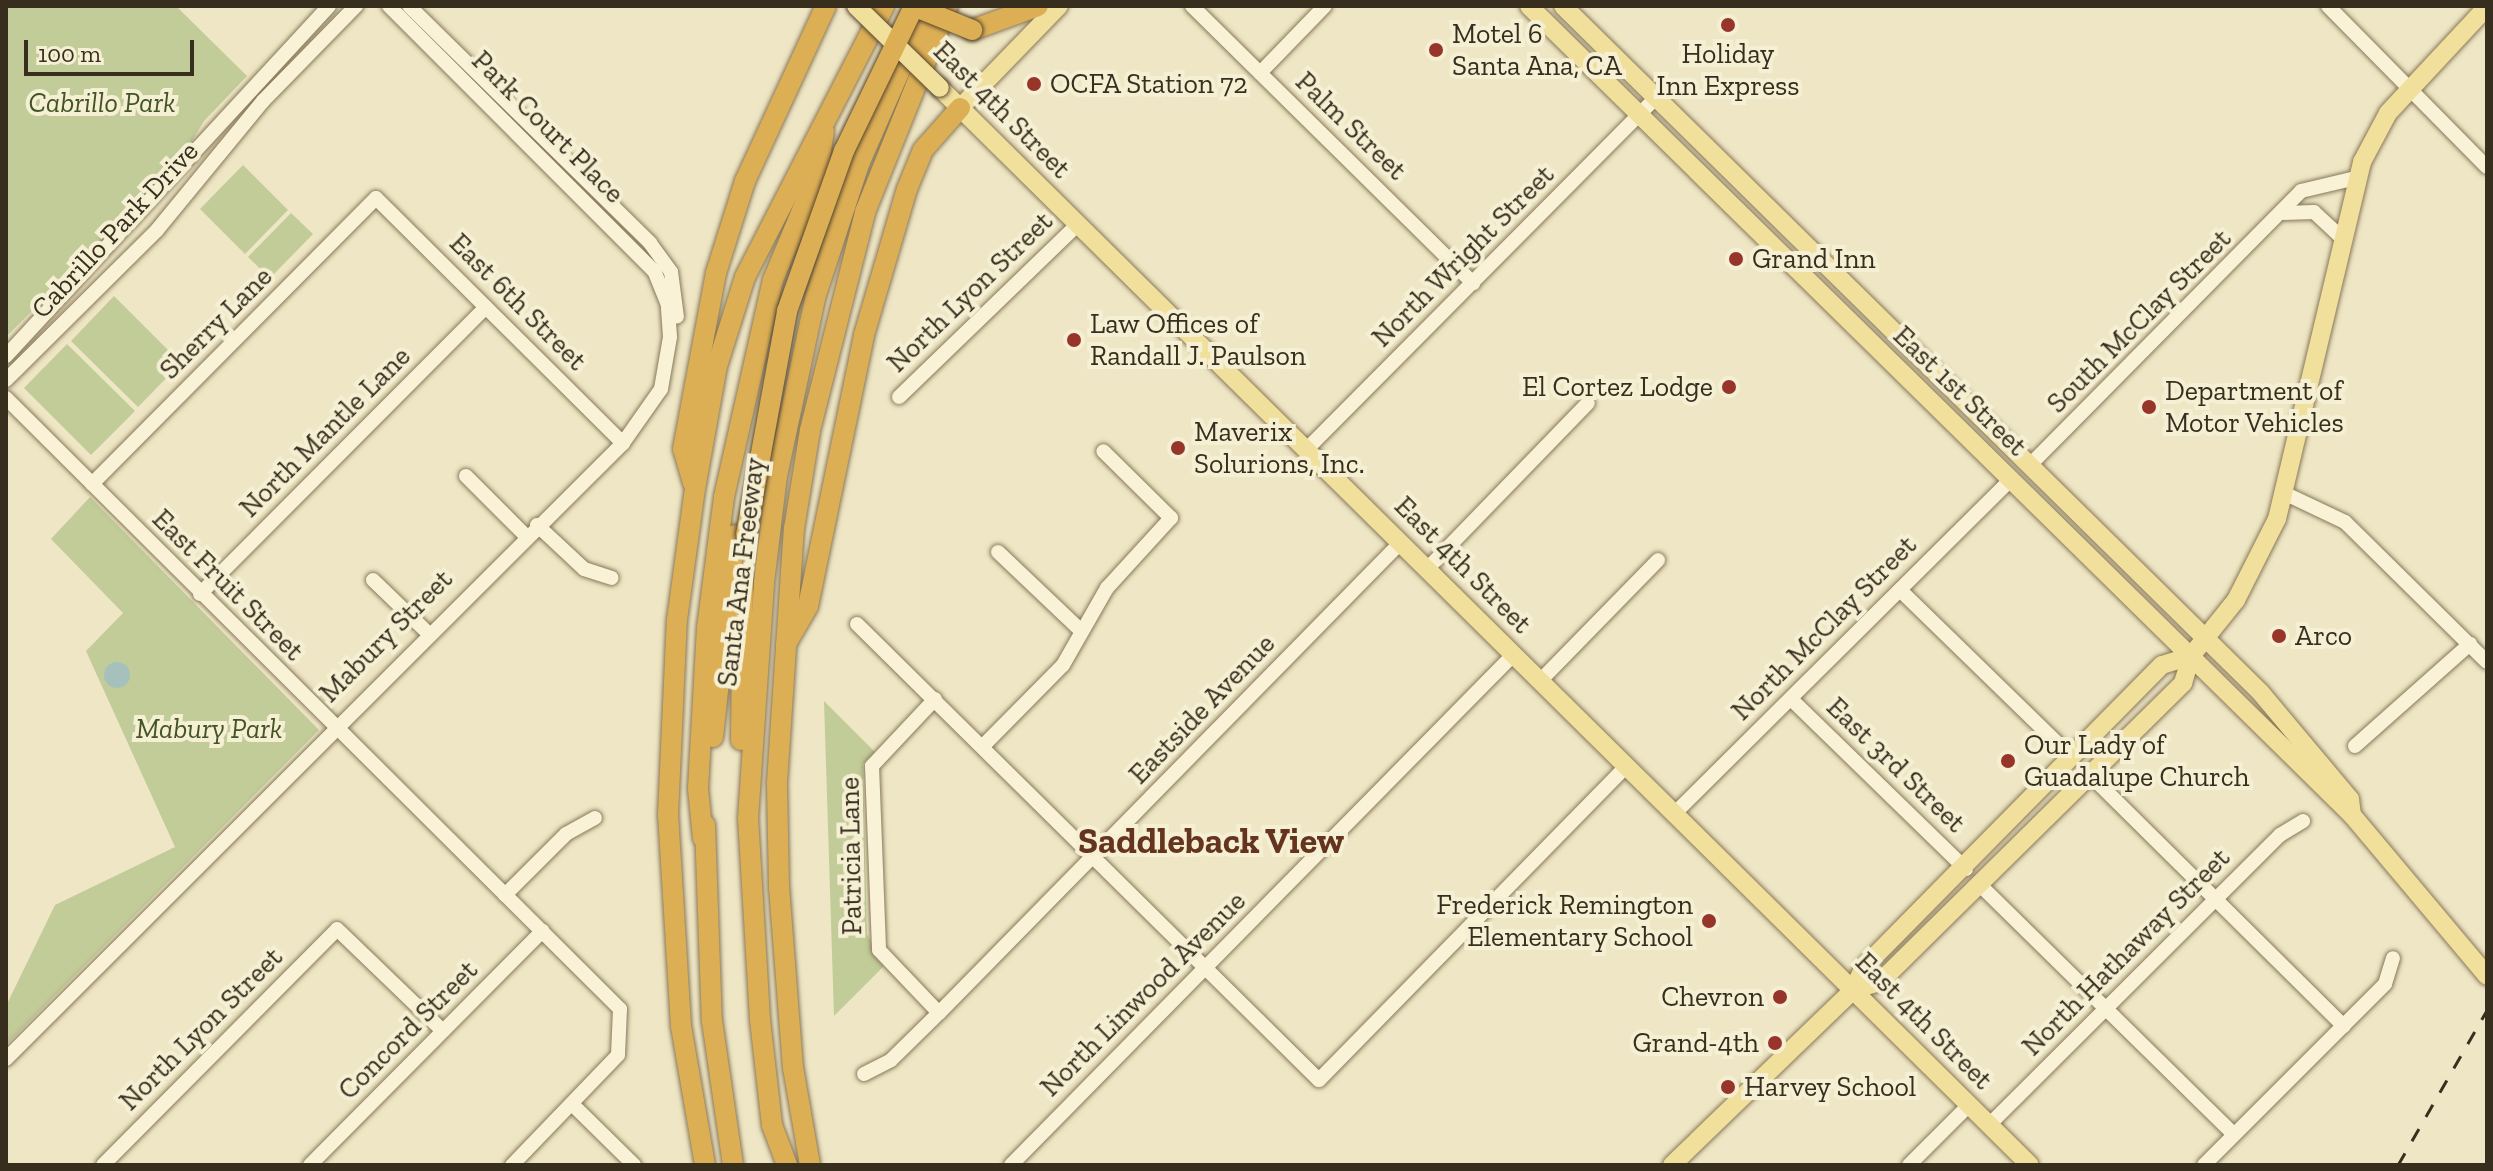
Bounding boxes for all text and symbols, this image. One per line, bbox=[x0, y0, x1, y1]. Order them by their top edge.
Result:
marker: Holiday Inn Express bbox=[1719, 16, 1737, 34]
place label: Motel 6 Santa Ana, CA bbox=[1452, 17, 1623, 83]
scale bar bbox=[28, 24, 198, 74]
street label: East 4th Street bbox=[926, 34, 1078, 186]
place label: Holiday Inn Express bbox=[1656, 37, 1800, 103]
text: 100 m bbox=[38, 39, 101, 68]
marker: Motel 6 Santa Ana, CA bbox=[1427, 41, 1445, 59]
street label: Park Court Place bbox=[465, 44, 631, 210]
street label: Palm Street bbox=[1289, 65, 1413, 187]
place label: OCFA Station 72 bbox=[1050, 67, 1249, 101]
marker: OCFA Station 72 bbox=[1025, 75, 1043, 93]
park label: Cabrillo Park bbox=[28, 86, 176, 120]
street label: Cabrillo Park Drive bbox=[24, 135, 206, 325]
street label: North Wright Street bbox=[1365, 158, 1561, 354]
street label: North Lyon Street bbox=[880, 204, 1060, 380]
street label: South McClay Street bbox=[2040, 222, 2238, 420]
street label: East 6th Street bbox=[442, 226, 594, 378]
place label: Grand Inn bbox=[1752, 242, 1876, 276]
marker: Grand Inn bbox=[1727, 250, 1745, 268]
street label: Sherry Lane bbox=[153, 260, 279, 386]
place label: Law Offices of Randall J. Paulson bbox=[1090, 307, 1307, 373]
street label: East 1st Street bbox=[1886, 319, 2034, 463]
marker: Law Offices of Randall J. Paulson bbox=[1065, 331, 1083, 349]
street label: North Mantle Lane bbox=[233, 340, 417, 524]
place label: El Cortez Lodge bbox=[1522, 370, 1713, 404]
place label: Department of Motor Vehicles bbox=[2165, 374, 2345, 440]
marker: El Cortez Lodge bbox=[1720, 378, 1738, 396]
marker: Department of Motor Vehicles bbox=[2140, 398, 2158, 416]
place label: Maverix Solurions, Inc. bbox=[1194, 415, 1365, 481]
marker: Maverix Solurions, Inc. bbox=[1169, 439, 1187, 457]
street label: Santa Ana Freeway bbox=[710, 455, 772, 689]
street label: East 4th Street bbox=[1387, 489, 1539, 641]
street label: East Fruit Street bbox=[145, 502, 311, 668]
street label: North McClay Street bbox=[1724, 528, 1924, 728]
street label: Mabury Street bbox=[312, 562, 460, 710]
place label: Arco bbox=[2295, 619, 2352, 653]
street label: Eastside Avenue bbox=[1122, 627, 1282, 791]
marker: Arco bbox=[2270, 627, 2288, 645]
street label: East 3rd Street bbox=[1820, 690, 1972, 840]
park label: Mabury Park bbox=[136, 712, 282, 746]
place label: Our Lady of Guadalupe Church bbox=[2024, 728, 2249, 794]
marker: Our Lady of Guadalupe Church bbox=[1999, 752, 2017, 770]
street label: Patricia Lane bbox=[833, 777, 869, 935]
district label: Saddleback View bbox=[1077, 819, 1345, 863]
street label: North Hathaway Street bbox=[2015, 841, 2237, 1063]
street label: North Linwood Avenue bbox=[1033, 884, 1253, 1104]
place label: Frederick Remington Elementary School bbox=[1436, 888, 1693, 954]
marker: Frederick Remington Elementary School bbox=[1700, 912, 1718, 930]
street label: North Lyon Street bbox=[112, 940, 290, 1118]
street label: East 4th Street bbox=[1848, 945, 2000, 1097]
street label: Concord Street bbox=[331, 953, 485, 1107]
place label: Chevron bbox=[1661, 980, 1764, 1014]
marker: Chevron bbox=[1771, 988, 1789, 1006]
place label: Grand-4th bbox=[1632, 1026, 1759, 1060]
marker: Grand-4th bbox=[1766, 1034, 1784, 1052]
place label: Harvey School bbox=[1744, 1070, 1917, 1104]
marker: Harvey School bbox=[1719, 1078, 1737, 1096]

